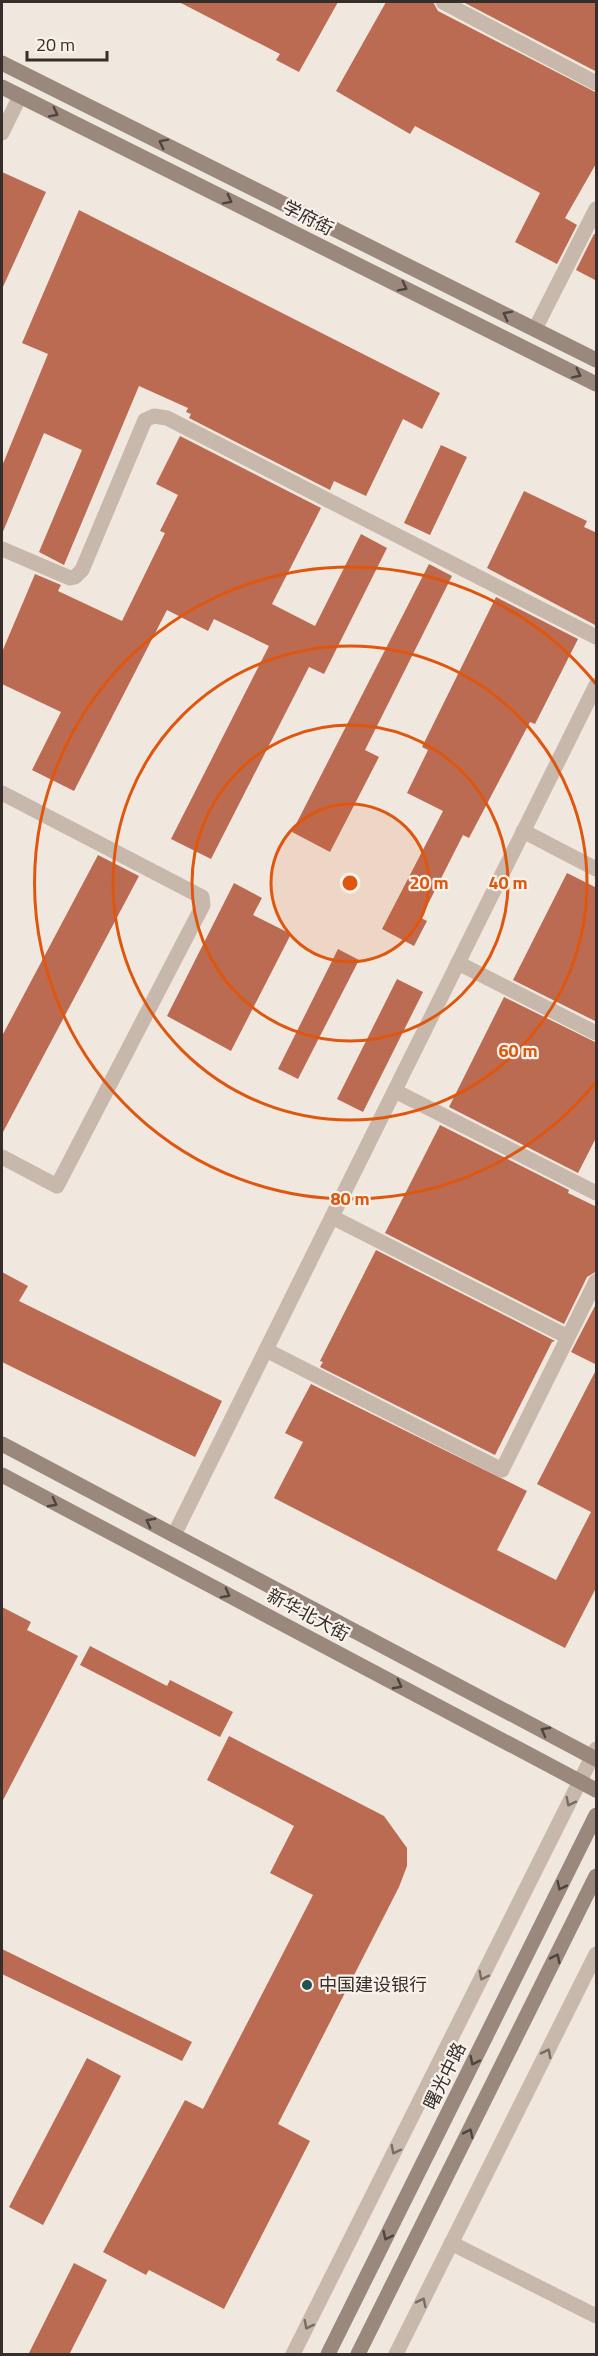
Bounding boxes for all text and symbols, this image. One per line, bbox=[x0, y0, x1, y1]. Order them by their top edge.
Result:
scale bar bbox=[27, 24, 106, 62]
text: 20 m bbox=[36, 31, 75, 58]
one-way arrow bbox=[47, 106, 58, 117]
one-way arrow bbox=[158, 139, 169, 151]
one-way arrow bbox=[222, 193, 233, 204]
street label: 学府街 bbox=[278, 193, 338, 242]
one-way arrow bbox=[396, 280, 407, 292]
one-way arrow bbox=[502, 311, 513, 322]
one-way arrow bbox=[571, 367, 582, 379]
text: 20 m bbox=[409, 869, 449, 896]
text: 40 m bbox=[488, 869, 528, 896]
centre of rings bbox=[340, 873, 360, 893]
text: 60 m bbox=[498, 1037, 538, 1064]
text: 80 m bbox=[330, 1185, 370, 1212]
one-way arrow bbox=[47, 1496, 57, 1507]
one-way arrow bbox=[145, 1518, 156, 1529]
street label: 新华北大街 bbox=[262, 1582, 354, 1648]
one-way arrow bbox=[219, 1587, 230, 1598]
one-way arrow bbox=[392, 1678, 402, 1689]
one-way arrow bbox=[541, 1727, 551, 1738]
one-way arrow bbox=[566, 1795, 577, 1806]
one-way arrow bbox=[557, 1880, 568, 1891]
one-way arrow bbox=[548, 1954, 560, 1965]
one-way arrow bbox=[478, 1970, 490, 1981]
place label: 中国建设银行 bbox=[319, 1971, 427, 1998]
marker: 中国建设银行 bbox=[300, 1978, 314, 1992]
street label: 曙光中路 bbox=[417, 2038, 472, 2114]
one-way arrow bbox=[539, 2048, 551, 2059]
one-way arrow bbox=[470, 2055, 481, 2065]
one-way arrow bbox=[461, 2128, 473, 2139]
one-way arrow bbox=[391, 2144, 403, 2155]
one-way arrow bbox=[383, 2229, 395, 2240]
one-way arrow bbox=[414, 2298, 426, 2309]
one-way arrow bbox=[304, 2318, 315, 2329]

